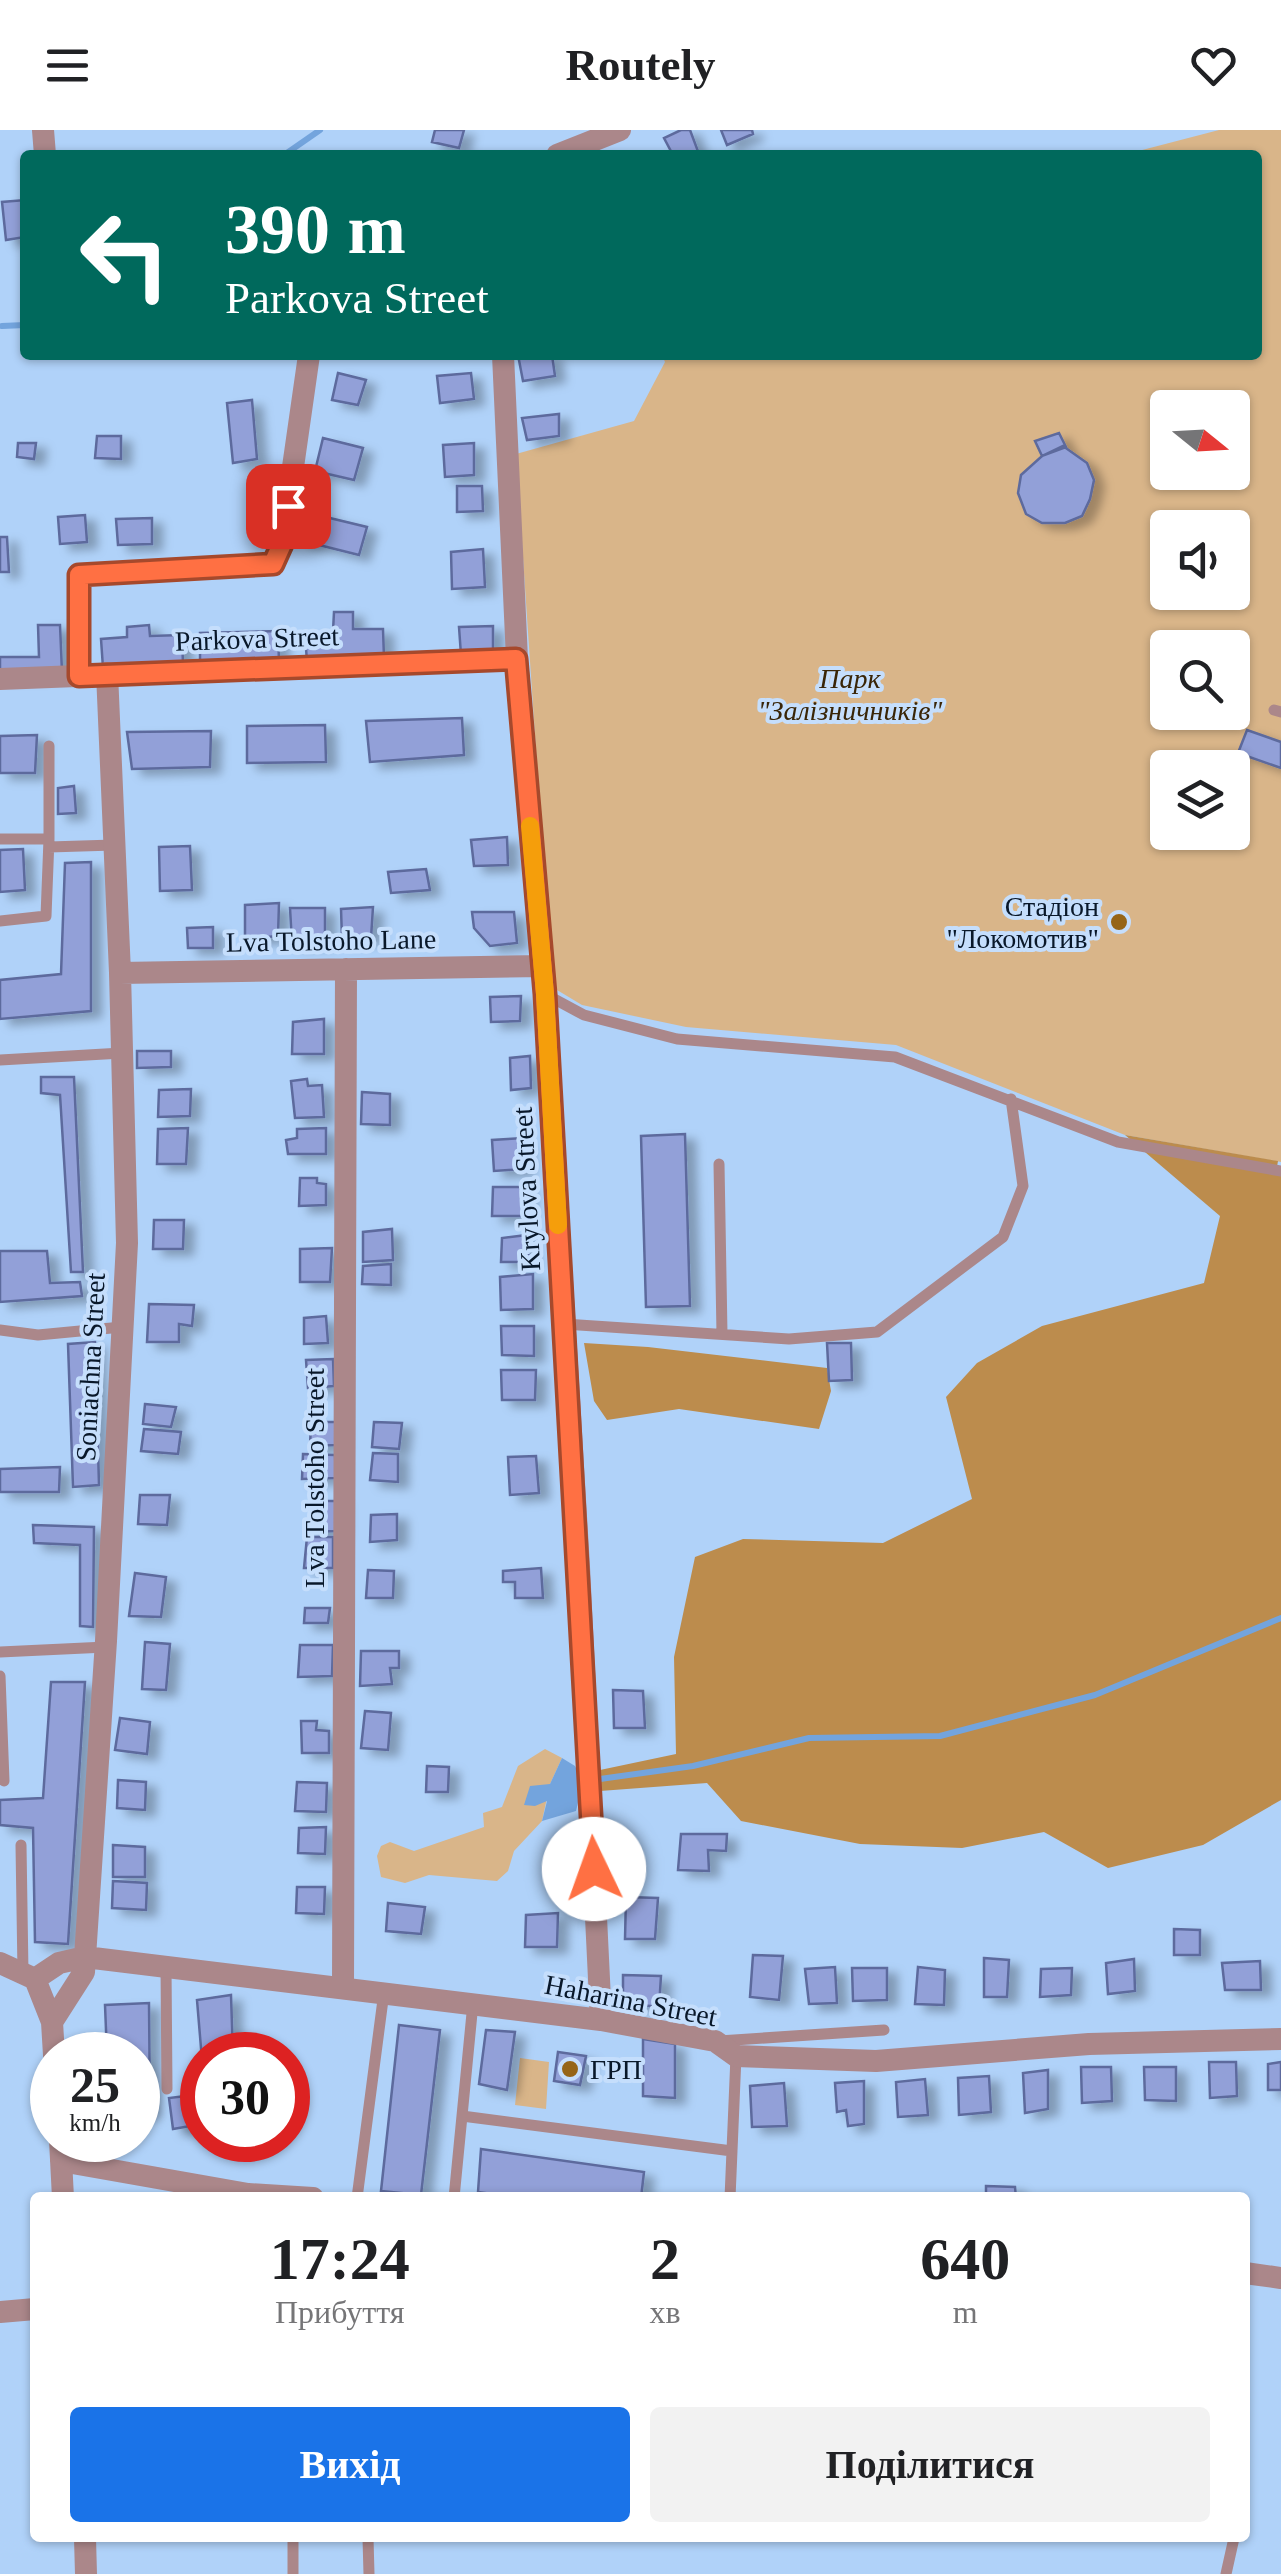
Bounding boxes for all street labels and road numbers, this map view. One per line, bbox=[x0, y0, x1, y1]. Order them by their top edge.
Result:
street label: Parkova Street bbox=[174, 620, 340, 657]
street label: Lva Tolstoho Lane bbox=[225, 923, 437, 958]
street label: Krylova Street bbox=[507, 1106, 546, 1272]
street label: Soniachna Street bbox=[70, 1272, 111, 1462]
street label: Lva Tolstoho Street bbox=[299, 1368, 330, 1588]
street label: Haharina Street bbox=[542, 1969, 720, 2032]

